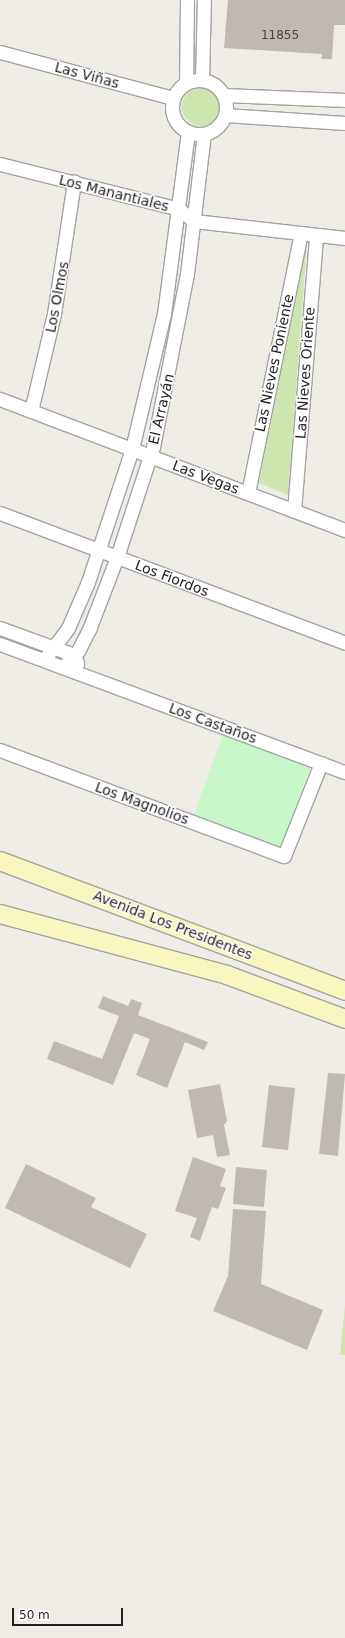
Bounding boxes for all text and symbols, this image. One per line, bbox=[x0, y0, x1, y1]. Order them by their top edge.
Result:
house number: 11855 bbox=[261, 29, 299, 43]
street label: Las Viñas bbox=[53, 58, 121, 92]
street label: Los Manantiales bbox=[57, 171, 171, 215]
street label: Los Olmos bbox=[42, 260, 72, 334]
street label: Las Nieves Poniente bbox=[251, 292, 297, 434]
street label: Las Nieves Oriente bbox=[292, 307, 318, 439]
street label: El Arrayán bbox=[145, 372, 177, 446]
street label: Las Vegas bbox=[170, 457, 242, 497]
street label: Los Fiordos bbox=[133, 556, 211, 600]
street label: Los Castaños bbox=[167, 699, 259, 747]
street label: Los Magnolios bbox=[93, 778, 191, 828]
street label: Avenida Los Presidentes bbox=[91, 887, 255, 963]
scale bar bbox=[14, 1600, 125, 1626]
text: 50 m bbox=[19, 1608, 50, 1622]

